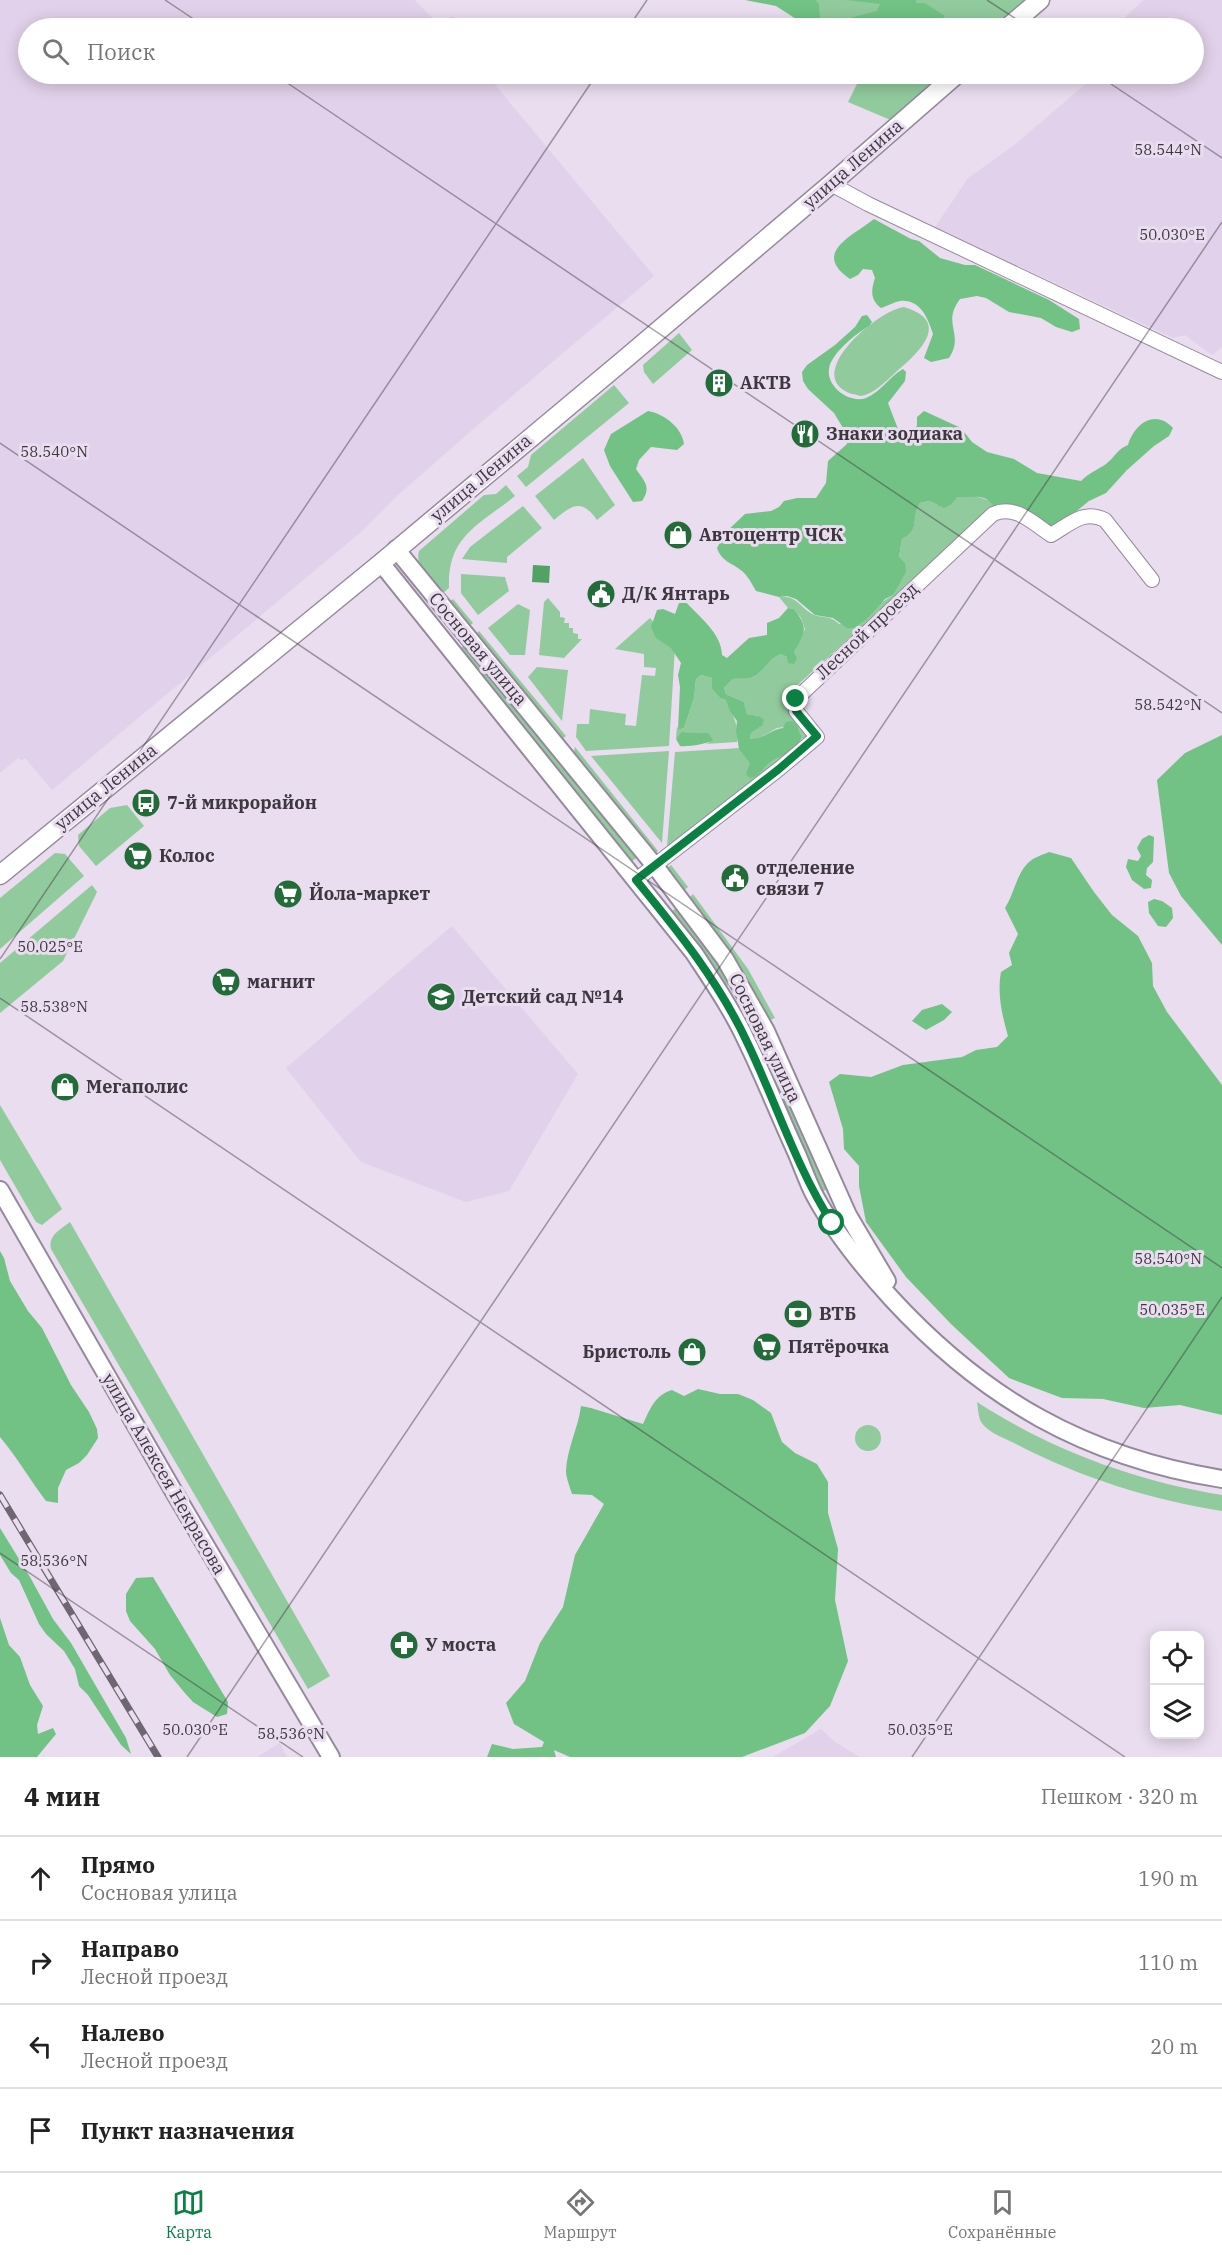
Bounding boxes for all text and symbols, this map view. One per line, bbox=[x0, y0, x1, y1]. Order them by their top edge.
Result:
search box bbox=[18, 18, 1204, 84]
icon: search bbox=[39, 35, 72, 68]
text: Поиск bbox=[87, 37, 155, 66]
street label: улица Ленина bbox=[798, 114, 907, 213]
text: 58.544°N bbox=[1134, 140, 1202, 159]
text: 50.030°E bbox=[1139, 225, 1205, 244]
building icon: АКТВ bbox=[703, 367, 735, 399]
place label: АКТВ bbox=[740, 371, 791, 394]
restaurant icon: Знаки зодиака bbox=[789, 418, 821, 450]
place label: Знаки зодиака bbox=[826, 422, 963, 445]
street label: улица Ленина bbox=[425, 429, 536, 527]
text: 58.540°N bbox=[20, 442, 88, 461]
shop icon: Автоцентр ЧСК bbox=[662, 519, 694, 551]
place label: Автоцентр ЧСК bbox=[699, 523, 844, 546]
street label: Лесной проезд bbox=[810, 577, 923, 684]
public building icon: Д/К Янтарь bbox=[585, 578, 617, 610]
place label: Д/К Янтарь bbox=[622, 582, 730, 605]
street label: Сосновая улица bbox=[424, 587, 533, 710]
route end bbox=[782, 685, 808, 711]
text: 58.542°N bbox=[1134, 695, 1202, 714]
street label: улица Ленина bbox=[50, 738, 162, 835]
bus stop icon: 7-й микрорайон bbox=[130, 787, 162, 819]
place label: 7-й микрорайон bbox=[167, 791, 317, 814]
supermarket icon: Колос bbox=[122, 840, 154, 872]
place label: Колос bbox=[159, 844, 215, 867]
place label: отделение связи 7 bbox=[756, 856, 855, 900]
public building icon: отделение связи 7 bbox=[719, 862, 751, 894]
supermarket icon: Йола-маркет bbox=[272, 878, 304, 910]
place label: Йола-маркет bbox=[309, 882, 430, 905]
text: 50.025°E bbox=[17, 937, 83, 956]
supermarket icon: магнит bbox=[210, 966, 242, 998]
street label: Сосновая улица bbox=[724, 969, 807, 1106]
place label: магнит bbox=[247, 970, 315, 993]
school or university icon: Детский сад №14 bbox=[425, 981, 457, 1013]
place label: Детский сад №14 bbox=[462, 985, 624, 1008]
text: 58.538°N bbox=[20, 997, 88, 1016]
shop icon: Мегаполис bbox=[49, 1071, 81, 1103]
place label: Мегаполис bbox=[86, 1075, 189, 1098]
route start bbox=[818, 1209, 844, 1235]
text: 58.540°N bbox=[1134, 1249, 1202, 1268]
bank icon: ВТБ bbox=[782, 1298, 814, 1330]
text: 50.035°E bbox=[1139, 1300, 1205, 1319]
place label: ВТБ bbox=[819, 1302, 856, 1325]
supermarket icon: Пятёрочка bbox=[751, 1331, 783, 1363]
place label: Пятёрочка bbox=[788, 1335, 889, 1358]
shop icon: Бристоль bbox=[676, 1336, 708, 1368]
place label: Бристоль bbox=[583, 1340, 671, 1363]
street label: улица Алексея Некрасова bbox=[97, 1369, 232, 1579]
text: 58.536°N bbox=[20, 1551, 88, 1570]
pharmacy icon: У моста bbox=[388, 1629, 420, 1661]
map controls bbox=[1150, 1631, 1204, 1739]
button: locate bbox=[1150, 1631, 1204, 1685]
place label: У моста bbox=[425, 1633, 496, 1656]
button: layers bbox=[1150, 1685, 1204, 1739]
text: 50.030°E bbox=[162, 1720, 228, 1739]
text: 50.035°E bbox=[887, 1720, 953, 1739]
text: 58.536°N bbox=[257, 1724, 325, 1743]
text: 4 мин bbox=[24, 1779, 100, 1813]
text: Пешком · 320 m bbox=[1041, 1783, 1198, 1810]
text: Прямо bbox=[81, 1850, 155, 1879]
icon: ahead bbox=[24, 1862, 57, 1895]
text: 190 m bbox=[1138, 1865, 1198, 1892]
text: Сосновая улица bbox=[81, 1879, 238, 1906]
text: Направо bbox=[81, 1934, 179, 1963]
icon: right bbox=[24, 1946, 57, 1979]
text: 110 m bbox=[1138, 1949, 1198, 1976]
text: Лесной проезд bbox=[81, 1963, 228, 1990]
text: Налево bbox=[81, 2018, 165, 2047]
icon: left bbox=[24, 2030, 57, 2063]
text: 20 m bbox=[1150, 2033, 1198, 2060]
text: Лесной проезд bbox=[81, 2047, 228, 2074]
icon: arrive bbox=[24, 2114, 57, 2147]
text: Пункт назначения bbox=[81, 2116, 295, 2145]
tab: Карта bbox=[166, 2186, 212, 2242]
tab: Маршрут bbox=[543, 2186, 617, 2242]
tab: Сохранённые bbox=[948, 2186, 1056, 2242]

